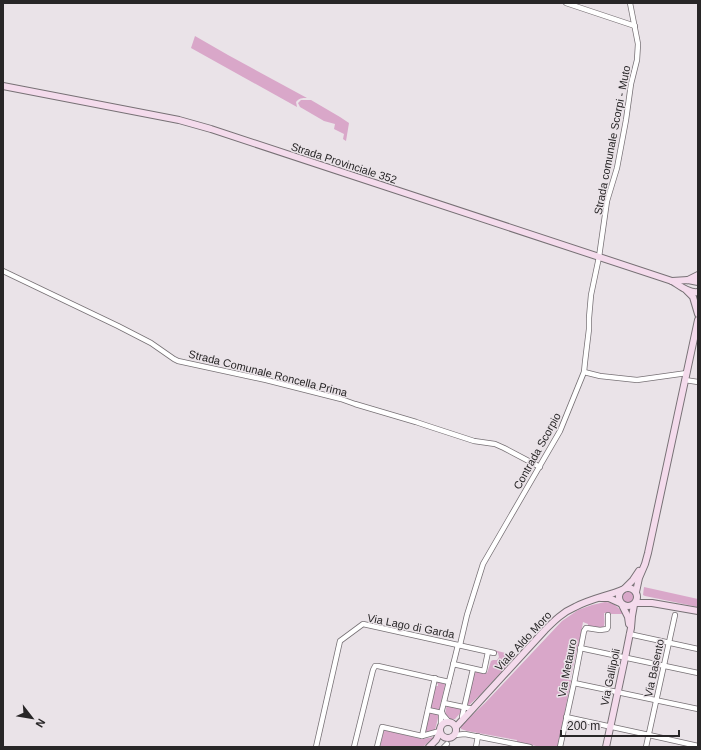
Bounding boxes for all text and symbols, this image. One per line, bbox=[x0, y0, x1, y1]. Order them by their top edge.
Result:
street label: Strada comunale Scorpi - Muto bbox=[592, 64, 632, 216]
street label: Strada Provinciale 352 bbox=[290, 140, 398, 186]
street label: Strada Comunale Roncella Prima bbox=[187, 347, 350, 399]
street label: Contrada Scorpio bbox=[511, 411, 563, 491]
street label: Viale Aldo Moro bbox=[492, 609, 554, 673]
street label: Via Lago di Garda bbox=[366, 612, 456, 640]
street label: Via Metauro bbox=[555, 638, 579, 698]
street label: Via Basento bbox=[642, 638, 666, 698]
street label: Via Gallipoli bbox=[598, 647, 622, 707]
north arrow bbox=[12, 698, 52, 738]
scale bar bbox=[561, 712, 679, 738]
text: N bbox=[33, 717, 48, 730]
text: 200 m bbox=[567, 719, 600, 733]

